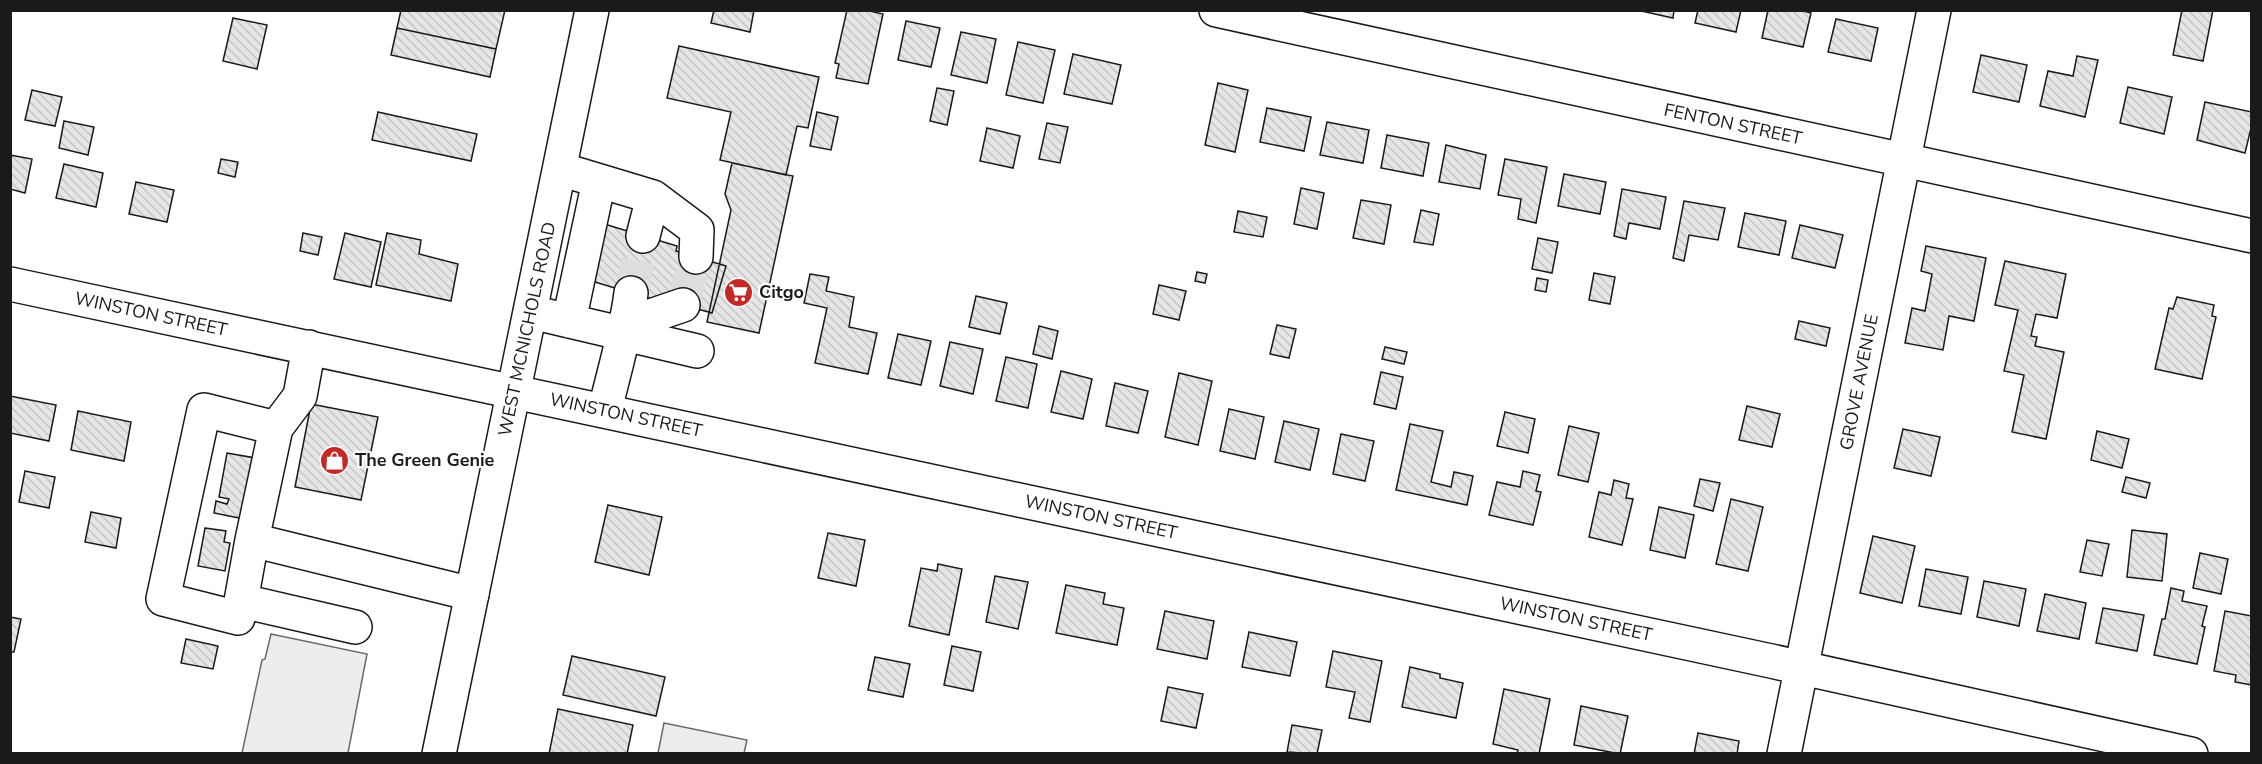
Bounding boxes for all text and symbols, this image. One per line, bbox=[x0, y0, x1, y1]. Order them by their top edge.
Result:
street label: FENTON STREET bbox=[1662, 98, 1804, 150]
street label: WEST MCNICHOLS ROAD bbox=[493, 220, 561, 438]
supermarket icon: Citgo bbox=[722, 276, 754, 308]
place label: Citgo bbox=[759, 280, 804, 304]
street label: WINSTON STREET bbox=[72, 286, 230, 342]
street label: GROVE AVENUE bbox=[1834, 312, 1884, 452]
street label: WINSTON STREET bbox=[547, 387, 705, 443]
shop icon: The Green Genie bbox=[318, 444, 350, 476]
place label: The Green Genie bbox=[355, 448, 495, 472]
street label: WINSTON STREET bbox=[1022, 489, 1180, 545]
street label: WINSTON STREET bbox=[1497, 591, 1655, 647]

